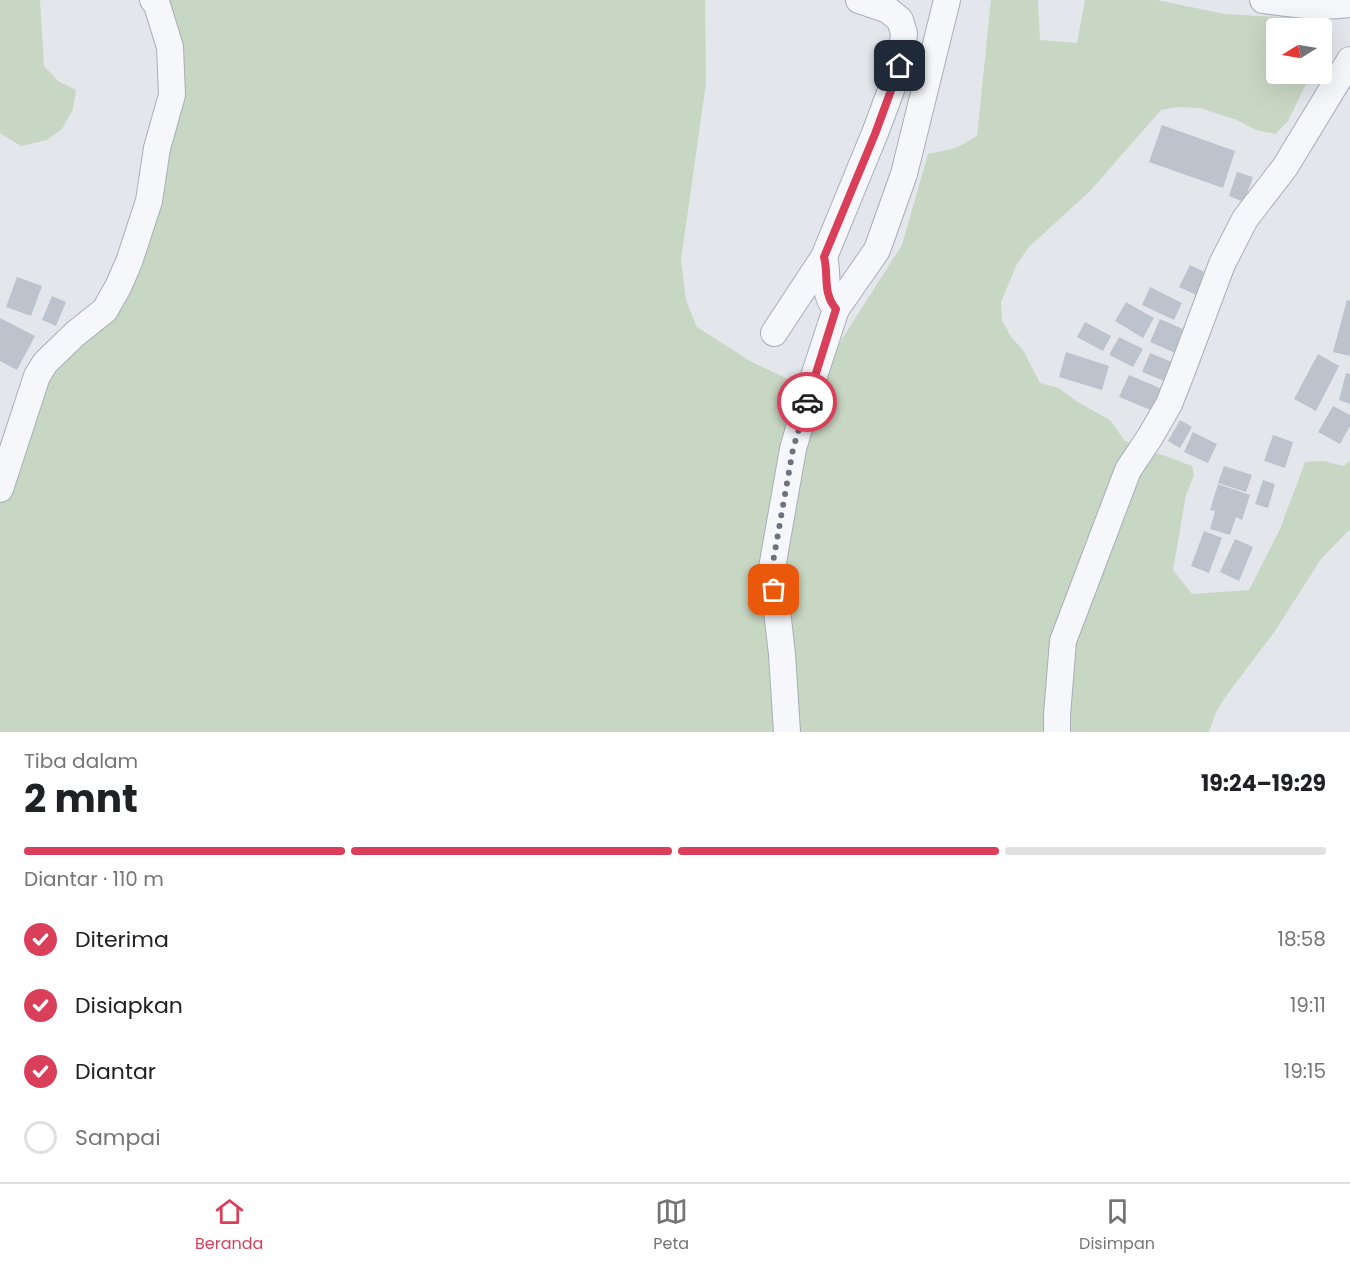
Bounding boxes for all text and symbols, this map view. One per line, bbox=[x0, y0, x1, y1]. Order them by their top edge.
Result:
north arrow bbox=[1266, 18, 1332, 84]
map controls bbox=[1266, 18, 1332, 84]
pin bbox=[874, 40, 925, 91]
icon: home bbox=[883, 49, 916, 82]
courier bbox=[777, 372, 837, 432]
icon: car bbox=[791, 386, 824, 419]
pin bbox=[748, 564, 799, 615]
icon: bag bbox=[757, 573, 790, 606]
text: Tiba dalam bbox=[24, 747, 138, 775]
text: 19:24–19:29 bbox=[1201, 768, 1326, 799]
text: 2 mnt bbox=[24, 771, 138, 826]
text: Diantar · 110 m bbox=[24, 865, 164, 893]
icon: check bbox=[24, 923, 57, 956]
text: Diterima bbox=[75, 924, 169, 955]
text: 18:58 bbox=[1278, 925, 1326, 953]
icon: check bbox=[24, 989, 57, 1022]
text: Disiapkan bbox=[75, 990, 183, 1021]
text: 19:11 bbox=[1290, 991, 1326, 1019]
icon: check bbox=[24, 1055, 57, 1088]
text: Diantar bbox=[75, 1056, 156, 1087]
text: 19:15 bbox=[1284, 1057, 1326, 1085]
text: Sampai bbox=[75, 1122, 161, 1153]
tab: Beranda bbox=[195, 1195, 263, 1256]
tab: Peta bbox=[653, 1195, 689, 1256]
tab: Disimpan bbox=[1079, 1195, 1155, 1256]

